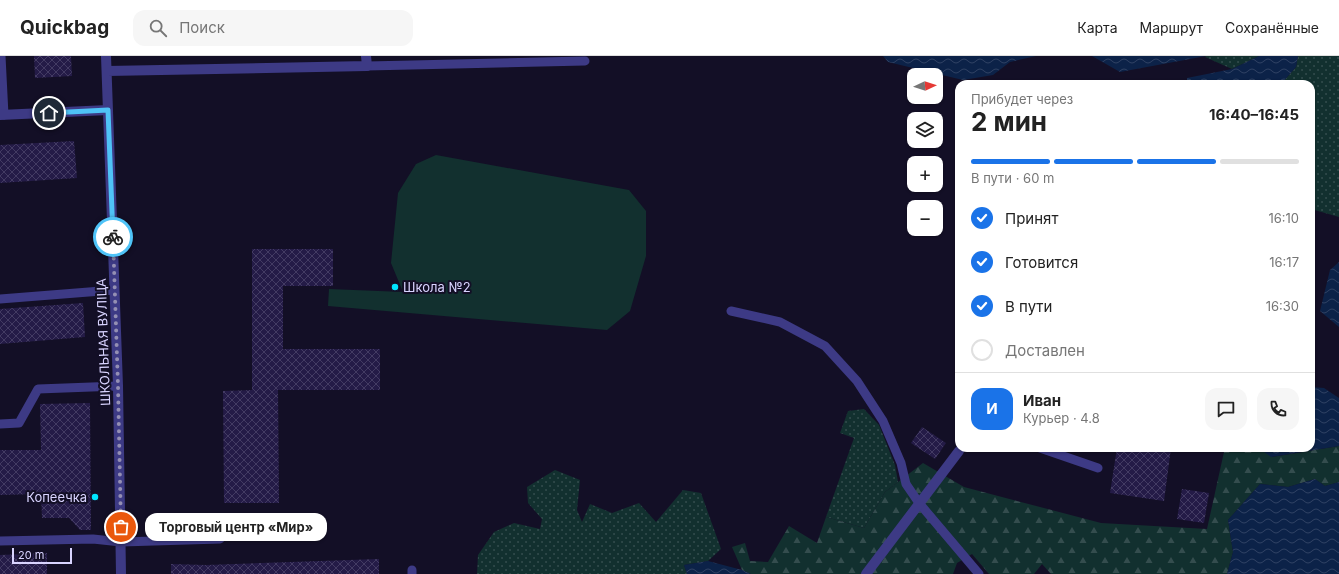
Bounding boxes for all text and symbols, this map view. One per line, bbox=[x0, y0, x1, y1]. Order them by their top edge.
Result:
search box bbox=[133, 10, 413, 46]
text: Quickbag bbox=[20, 16, 109, 39]
icon: search bbox=[147, 17, 169, 39]
text: Поиск bbox=[179, 18, 225, 37]
text: Карта bbox=[1077, 19, 1118, 36]
text: Маршрут bbox=[1140, 19, 1203, 36]
text: Сохранённые bbox=[1225, 19, 1319, 36]
north arrow bbox=[907, 68, 943, 104]
map controls bbox=[907, 68, 943, 236]
text: Прибудет через bbox=[971, 91, 1073, 107]
pin bbox=[32, 96, 66, 130]
icon: home bbox=[38, 102, 60, 124]
text: 16:40–16:45 bbox=[1209, 105, 1299, 124]
text: 2 мин bbox=[971, 106, 1047, 137]
button: layers bbox=[907, 112, 943, 148]
button: + bbox=[907, 156, 943, 192]
text: В пути · 60 m bbox=[971, 170, 1054, 186]
button: − bbox=[907, 200, 943, 236]
icon: check bbox=[971, 207, 993, 229]
text: Принят bbox=[1005, 209, 1058, 228]
text: 16:10 bbox=[1268, 210, 1299, 226]
courier bbox=[93, 217, 133, 257]
icon: bike bbox=[102, 226, 124, 248]
icon: check bbox=[971, 251, 993, 273]
text: Готовится bbox=[1005, 253, 1078, 272]
text: 16:17 bbox=[1269, 254, 1299, 270]
street label: ШКОЛЬНАЯ ВУЛІЦА bbox=[93, 278, 113, 406]
place label: Школа №2 bbox=[403, 279, 471, 295]
marker: Школа №2 bbox=[390, 282, 400, 292]
icon: check bbox=[971, 295, 993, 317]
text: В пути bbox=[1005, 297, 1052, 316]
text: 16:30 bbox=[1266, 298, 1299, 314]
text: Доставлен bbox=[1005, 341, 1085, 360]
button: chat bbox=[1205, 388, 1247, 430]
button: phone bbox=[1257, 388, 1299, 430]
text: Иван bbox=[1023, 391, 1061, 410]
text: И bbox=[986, 399, 998, 418]
text: Курьер · 4.8 bbox=[1023, 410, 1100, 426]
place label: Копеечка bbox=[26, 489, 87, 505]
marker: Копеечка bbox=[90, 492, 100, 502]
pin bbox=[104, 510, 138, 544]
callout: Торговый центр «Мир» bbox=[145, 513, 327, 541]
icon: bag bbox=[110, 516, 132, 538]
text: Торговый центр «Мир» bbox=[159, 519, 313, 535]
scale bar bbox=[12, 546, 72, 565]
text: 20 m bbox=[18, 548, 44, 562]

